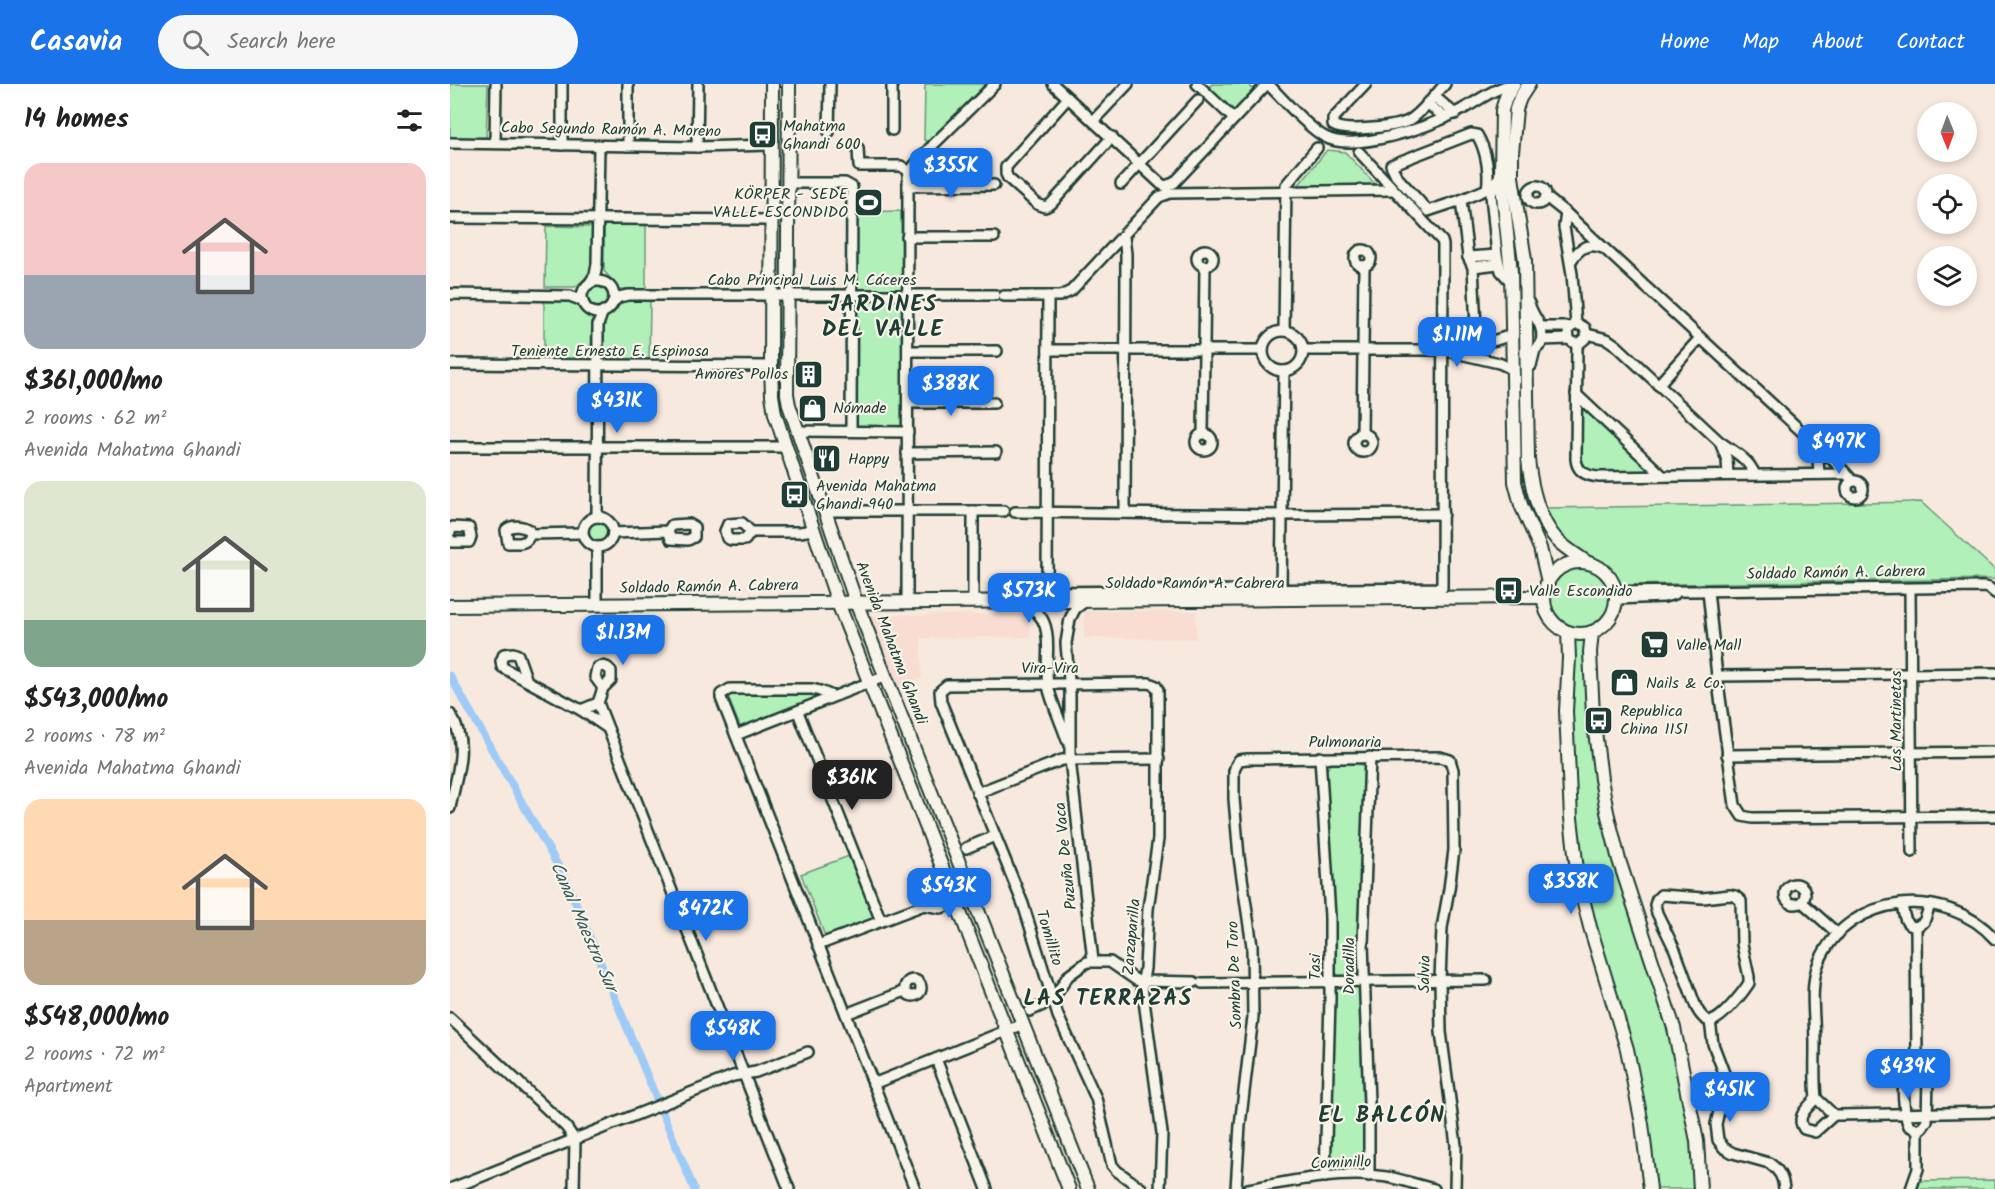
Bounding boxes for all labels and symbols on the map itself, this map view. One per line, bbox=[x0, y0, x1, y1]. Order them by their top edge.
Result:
north arrow bbox=[1917, 102, 1977, 162]
place label: Mahatma Ghandi 600 bbox=[783, 114, 861, 157]
street label: Cabo Segundo Ramón A. Moreno bbox=[501, 116, 721, 144]
bus stop icon: Mahatma Ghandi 600 bbox=[746, 119, 778, 151]
pin: $355K bbox=[909, 148, 993, 199]
place label: KÖRPER - SEDE VALLE ESCONDIDO bbox=[713, 182, 849, 225]
sports icon: KÖRPER - SEDE VALLE ESCONDIDO bbox=[853, 187, 885, 219]
street label: Cabo Principal Luis M. Cáceres bbox=[708, 268, 917, 293]
district label: JARDINES DEL VALLE bbox=[822, 288, 944, 348]
pin: $1.11M bbox=[1408, 317, 1506, 368]
street label: Teniente Ernesto E. Espinosa bbox=[511, 339, 709, 364]
building icon: Amores Pollos bbox=[793, 358, 825, 390]
place label: Amores Pollos bbox=[695, 362, 788, 387]
pin: $388K bbox=[909, 366, 993, 417]
pin: $431K bbox=[575, 383, 659, 434]
shop icon: Nómade bbox=[796, 392, 828, 424]
place label: Nómade bbox=[833, 396, 887, 421]
pin: $497K bbox=[1797, 424, 1881, 475]
restaurant icon: Happy bbox=[811, 443, 843, 475]
place label: Happy bbox=[848, 447, 890, 472]
place label: Avenida Mahatma Ghandi 940 bbox=[816, 474, 937, 517]
bus stop icon: Avenida Mahatma Ghandi 940 bbox=[779, 479, 811, 511]
street label: Avenida Mahatma Ghandi bbox=[848, 558, 934, 729]
street label: Soldado Ramón A. Cabrera bbox=[1746, 559, 1926, 587]
street label: Soldado Ramón A. Cabrera bbox=[1105, 571, 1285, 596]
street label: Soldado Ramón A. Cabrera bbox=[619, 573, 799, 601]
pin: $573K bbox=[987, 573, 1071, 624]
bus stop icon: Valle Escondido bbox=[1492, 575, 1524, 607]
place label: Valle Escondido bbox=[1529, 579, 1633, 604]
pin: $1.13M bbox=[574, 615, 672, 666]
supermarket icon: Valle Mall bbox=[1639, 629, 1671, 661]
place label: Valle Mall bbox=[1676, 633, 1742, 658]
street label: Vira-Vira bbox=[1021, 656, 1079, 681]
shop icon: Nails & Co. bbox=[1609, 667, 1641, 699]
street label: Las Martinetas bbox=[1884, 670, 1909, 772]
place label: Nails & Co. bbox=[1646, 671, 1724, 696]
place label: Republica China 1151 bbox=[1620, 699, 1688, 742]
bus stop icon: Republica China 1151 bbox=[1583, 704, 1615, 736]
street label: Pulmonaria bbox=[1309, 730, 1381, 755]
pin: $361K bbox=[810, 760, 894, 811]
street label: Puzuña De Vaca bbox=[1048, 801, 1084, 911]
water label: Canal Maestro Sur bbox=[541, 857, 626, 1000]
pin: $358K bbox=[1529, 864, 1613, 915]
pin: $543K bbox=[907, 868, 991, 919]
pin: $472K bbox=[664, 891, 748, 942]
street label: Zarzaparilla bbox=[1116, 898, 1148, 976]
street label: Tomillito bbox=[1029, 907, 1069, 969]
street label: Sombra De Toro bbox=[1221, 920, 1249, 1030]
street label: Doradilla bbox=[1337, 937, 1362, 995]
street label: Tasi bbox=[1303, 952, 1328, 980]
street label: Salvia bbox=[1412, 955, 1438, 993]
district label: LAS TERRAZAS bbox=[1023, 982, 1193, 1017]
pin: $548K bbox=[691, 1011, 775, 1062]
pin: $439K bbox=[1866, 1049, 1950, 1100]
pin: $451K bbox=[1688, 1072, 1772, 1123]
district label: EL BALCÓN bbox=[1319, 1099, 1445, 1134]
street label: Cominillo bbox=[1310, 1149, 1372, 1177]

